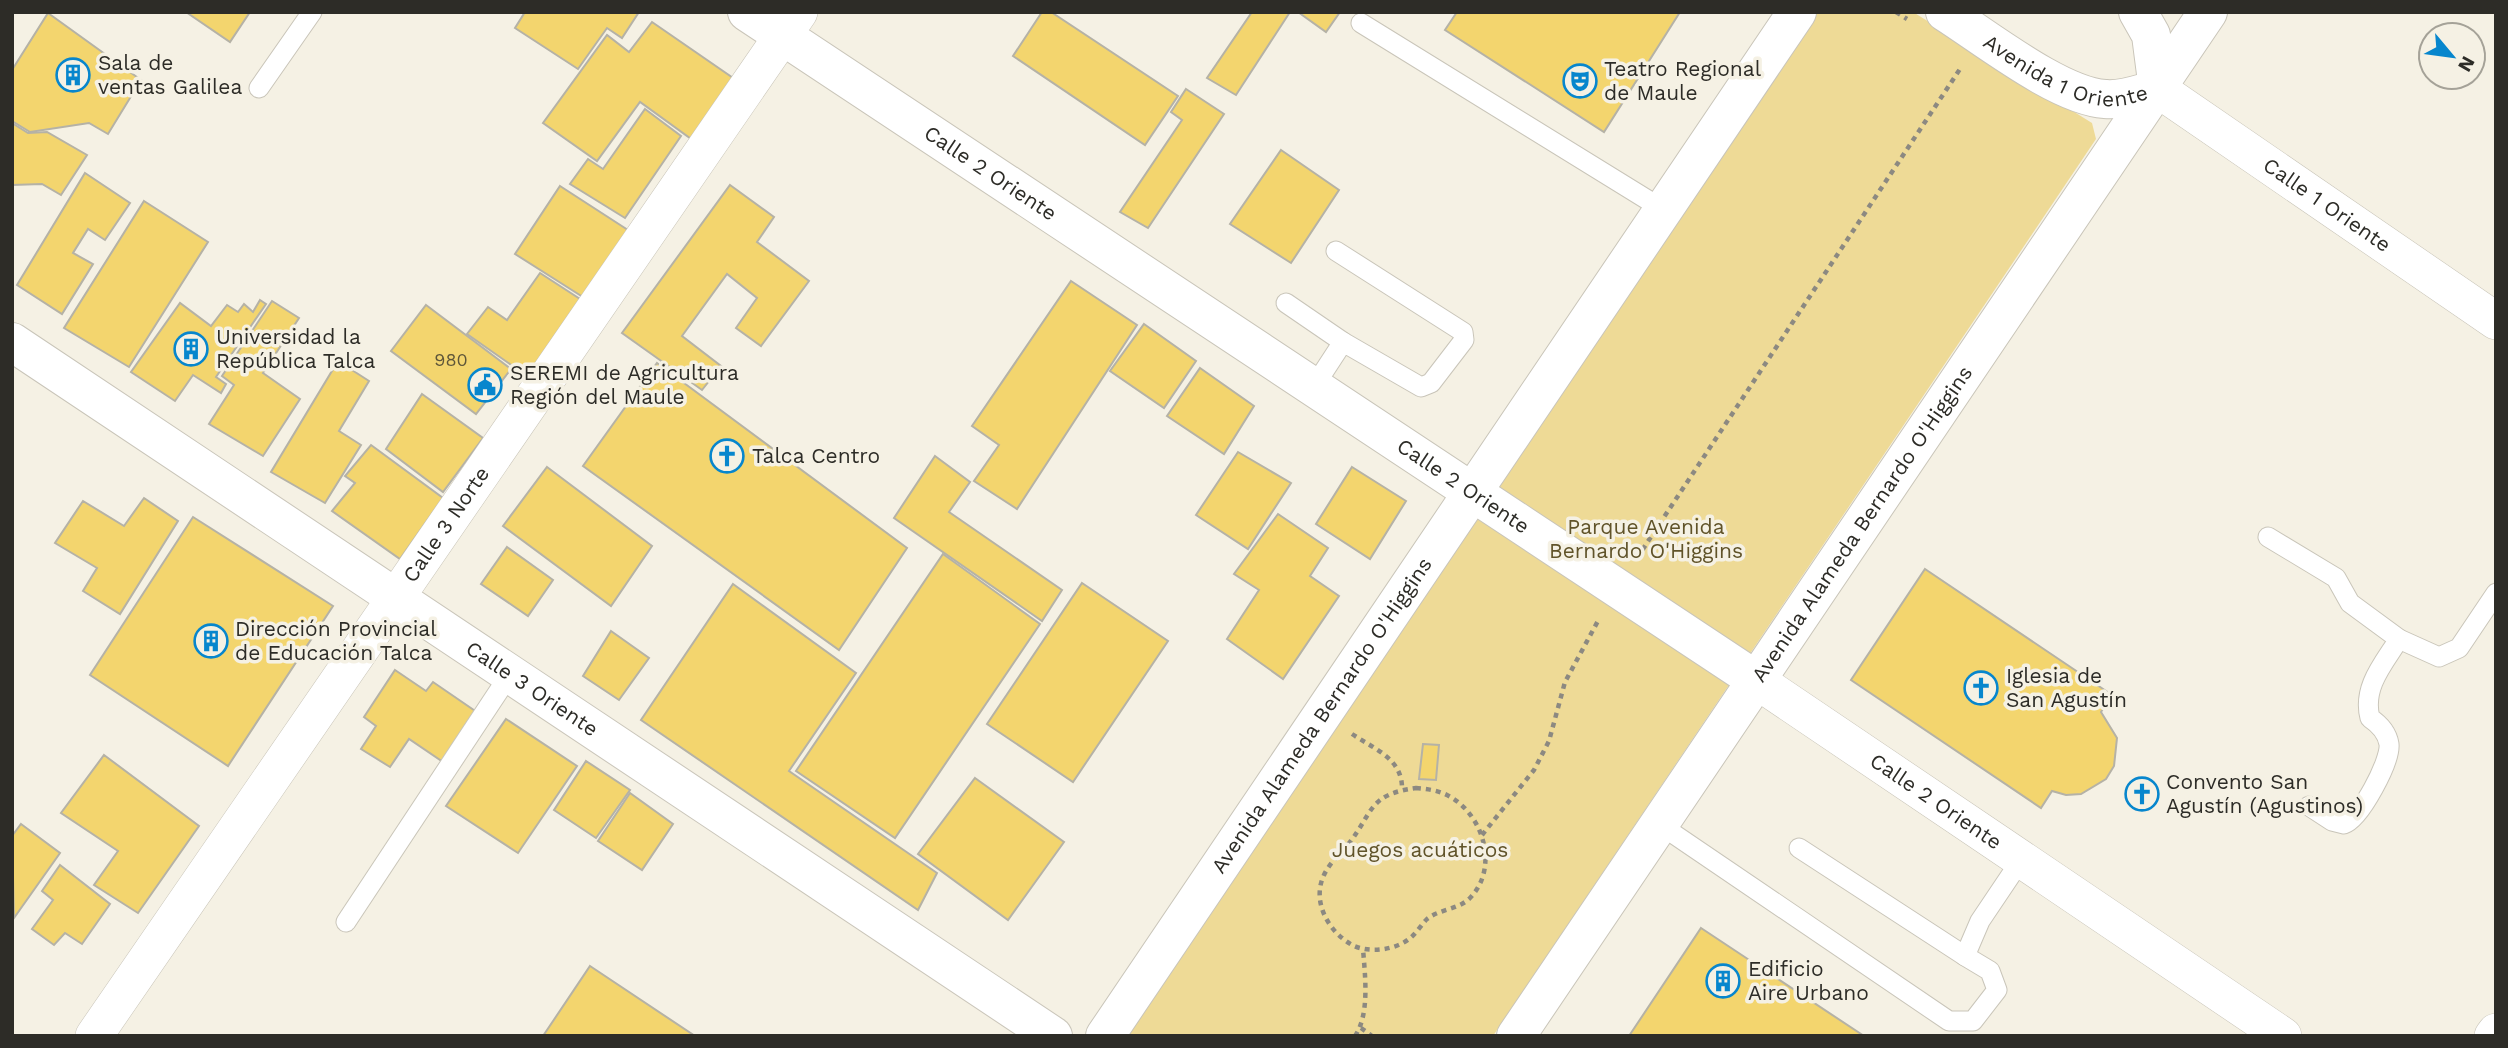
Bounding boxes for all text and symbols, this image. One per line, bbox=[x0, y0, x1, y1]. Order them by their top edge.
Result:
north arrow bbox=[2417, 21, 2487, 91]
street label: Avenida 1 Oriente bbox=[1979, 29, 2151, 112]
place label: Sala de ventas Galilea bbox=[98, 50, 242, 99]
text: N bbox=[2453, 52, 2480, 76]
building icon: Sala de ventas Galilea bbox=[54, 56, 92, 94]
place label: Teatro Regional de Maule bbox=[1604, 56, 1762, 105]
theatre icon: Teatro Regional de Maule bbox=[1561, 62, 1599, 100]
street label: Calle 2 Oriente bbox=[920, 120, 1062, 226]
street label: Calle 1 Oriente bbox=[2259, 152, 2396, 257]
place label: Universidad la República Talca bbox=[216, 324, 375, 373]
building icon: Universidad la República Talca bbox=[172, 330, 210, 368]
house number: 980 bbox=[434, 349, 468, 370]
place label: SEREMI de Agricultura Región del Maule bbox=[510, 360, 739, 409]
street label: Avenida Alameda Bernardo O'Higgins bbox=[1746, 361, 1977, 686]
public building icon: SEREMI de Agricultura Región del Maule bbox=[466, 366, 504, 404]
street label: Calle 2 Oriente bbox=[1393, 433, 1534, 539]
church icon: Talca Centro bbox=[708, 437, 746, 475]
place label: Talca Centro bbox=[752, 443, 880, 468]
street label: Calle 3 Norte bbox=[397, 462, 494, 587]
park label: Parque Avenida Bernardo O'Higgins bbox=[1549, 514, 1743, 563]
street label: Avenida Alameda Bernardo O'Higgins bbox=[1206, 552, 1437, 878]
place label: Dirección Provincial de Educación Talca bbox=[235, 616, 437, 665]
building icon: Dirección Provincial de Educación Talca bbox=[192, 622, 230, 660]
street label: Calle 3 Oriente bbox=[461, 635, 603, 741]
place label: Iglesia de San Agustín bbox=[2006, 663, 2127, 712]
church icon: Iglesia de San Agustín bbox=[1962, 669, 2000, 707]
street label: Calle 2 Oriente bbox=[1865, 748, 2007, 854]
place label: Convento San Agustín (Agustinos) bbox=[2166, 769, 2363, 818]
church icon: Convento San Agustín (Agustinos) bbox=[2123, 775, 2161, 813]
park label: Juegos acuáticos bbox=[1332, 837, 1508, 862]
place label: Edificio Aire Urbano bbox=[1748, 956, 1869, 1005]
building icon: Edificio Aire Urbano bbox=[1704, 962, 1742, 1000]

